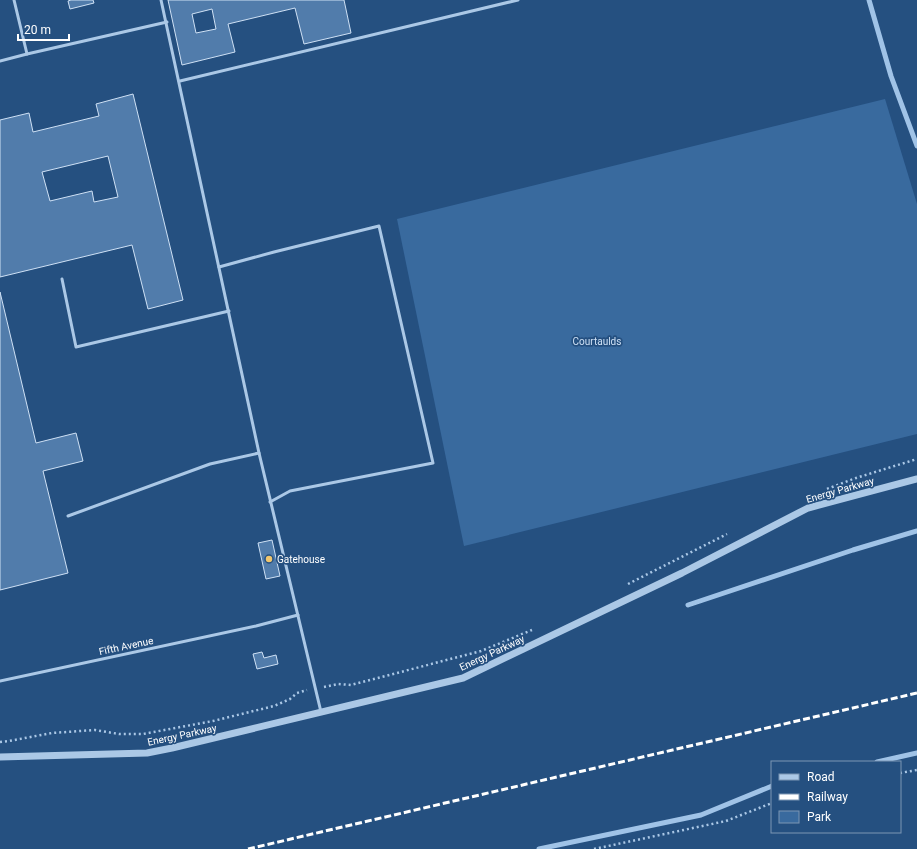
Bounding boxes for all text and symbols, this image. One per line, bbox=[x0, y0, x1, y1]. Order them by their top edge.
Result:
scale bar bbox=[18, 16, 69, 42]
text: 20 m bbox=[24, 23, 51, 37]
park label: Courtaulds bbox=[573, 336, 621, 347]
street label: Energy Parkway bbox=[805, 475, 876, 505]
marker: Gatehouse bbox=[264, 554, 274, 564]
place label: Gatehouse bbox=[277, 554, 325, 565]
street label: Energy Parkway bbox=[458, 633, 526, 673]
street label: Fifth Avenue bbox=[98, 635, 154, 657]
street label: Energy Parkway bbox=[146, 722, 218, 748]
legend bbox=[771, 761, 901, 833]
text: Road bbox=[807, 770, 835, 784]
text: Railway bbox=[807, 790, 848, 804]
text: Park bbox=[807, 810, 832, 824]

